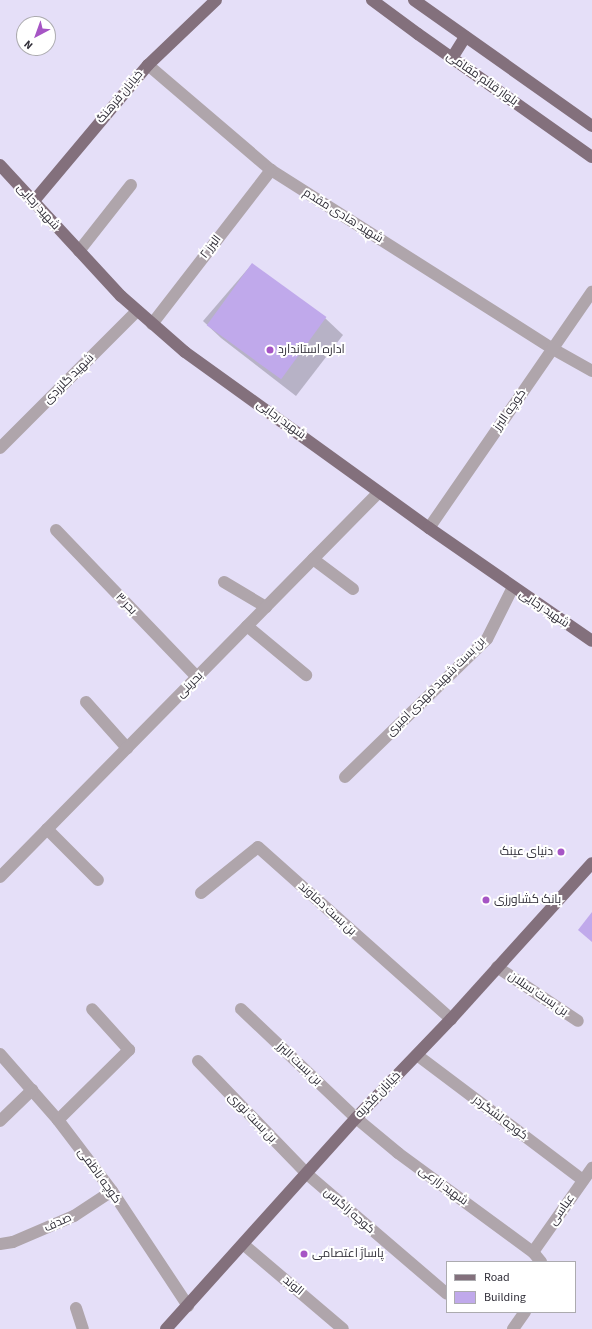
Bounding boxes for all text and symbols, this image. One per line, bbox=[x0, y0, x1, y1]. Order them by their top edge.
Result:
north arrow bbox=[16, 16, 56, 56]
text: N bbox=[21, 37, 36, 53]
street label: بلوار قائم مقامی bbox=[443, 49, 521, 109]
street label: خیابان فرهنگ bbox=[94, 68, 146, 126]
street label: شهید رجایی bbox=[13, 181, 63, 233]
street label: شهید هادی مقدم bbox=[300, 186, 386, 246]
street label: البرز ۲ bbox=[197, 233, 225, 261]
place label: اداره استاندارد bbox=[278, 343, 345, 357]
marker: اداره استاندارد bbox=[265, 345, 275, 355]
street label: شهید گلزردی bbox=[41, 351, 97, 407]
street label: کوچه البرز bbox=[491, 387, 529, 433]
street label: شهید رجایی bbox=[254, 397, 308, 443]
street label: شهید رجایی bbox=[516, 587, 572, 631]
street label: بحر ۳ bbox=[112, 590, 140, 618]
street label: بن بست شهید مهدی امیری bbox=[384, 635, 488, 739]
street label: بحرینی bbox=[174, 669, 206, 701]
place label: دنیای عینک bbox=[500, 845, 553, 859]
marker: دنیای عینک bbox=[556, 847, 566, 857]
street label: بن بست دماوند bbox=[295, 879, 359, 939]
place label: بانک کشاورزی bbox=[494, 893, 561, 907]
marker: بانک کشاورزی bbox=[481, 895, 491, 905]
street label: بن بست سبلان bbox=[505, 969, 571, 1019]
street label: بن بست البرز bbox=[273, 1039, 325, 1089]
street label: خیابان فخریه bbox=[352, 1069, 404, 1121]
street label: بن بست نوری bbox=[225, 1090, 279, 1146]
street label: کوچه لشگردر bbox=[470, 1093, 530, 1143]
street label: کوچه ناظمی bbox=[74, 1146, 124, 1206]
street label: شهید زارعی bbox=[416, 1163, 470, 1209]
street label: کوچه زاگرس bbox=[320, 1185, 378, 1237]
street label: عباسی bbox=[546, 1192, 578, 1228]
street label: صدف bbox=[42, 1211, 74, 1235]
place label: پاساژ اعتصامی bbox=[312, 1247, 384, 1261]
marker: پاساژ اعتصامی bbox=[299, 1249, 309, 1259]
legend bbox=[446, 1261, 576, 1313]
text: Road bbox=[484, 1269, 510, 1286]
street label: الوند bbox=[280, 1273, 306, 1299]
text: Building bbox=[484, 1289, 526, 1306]

